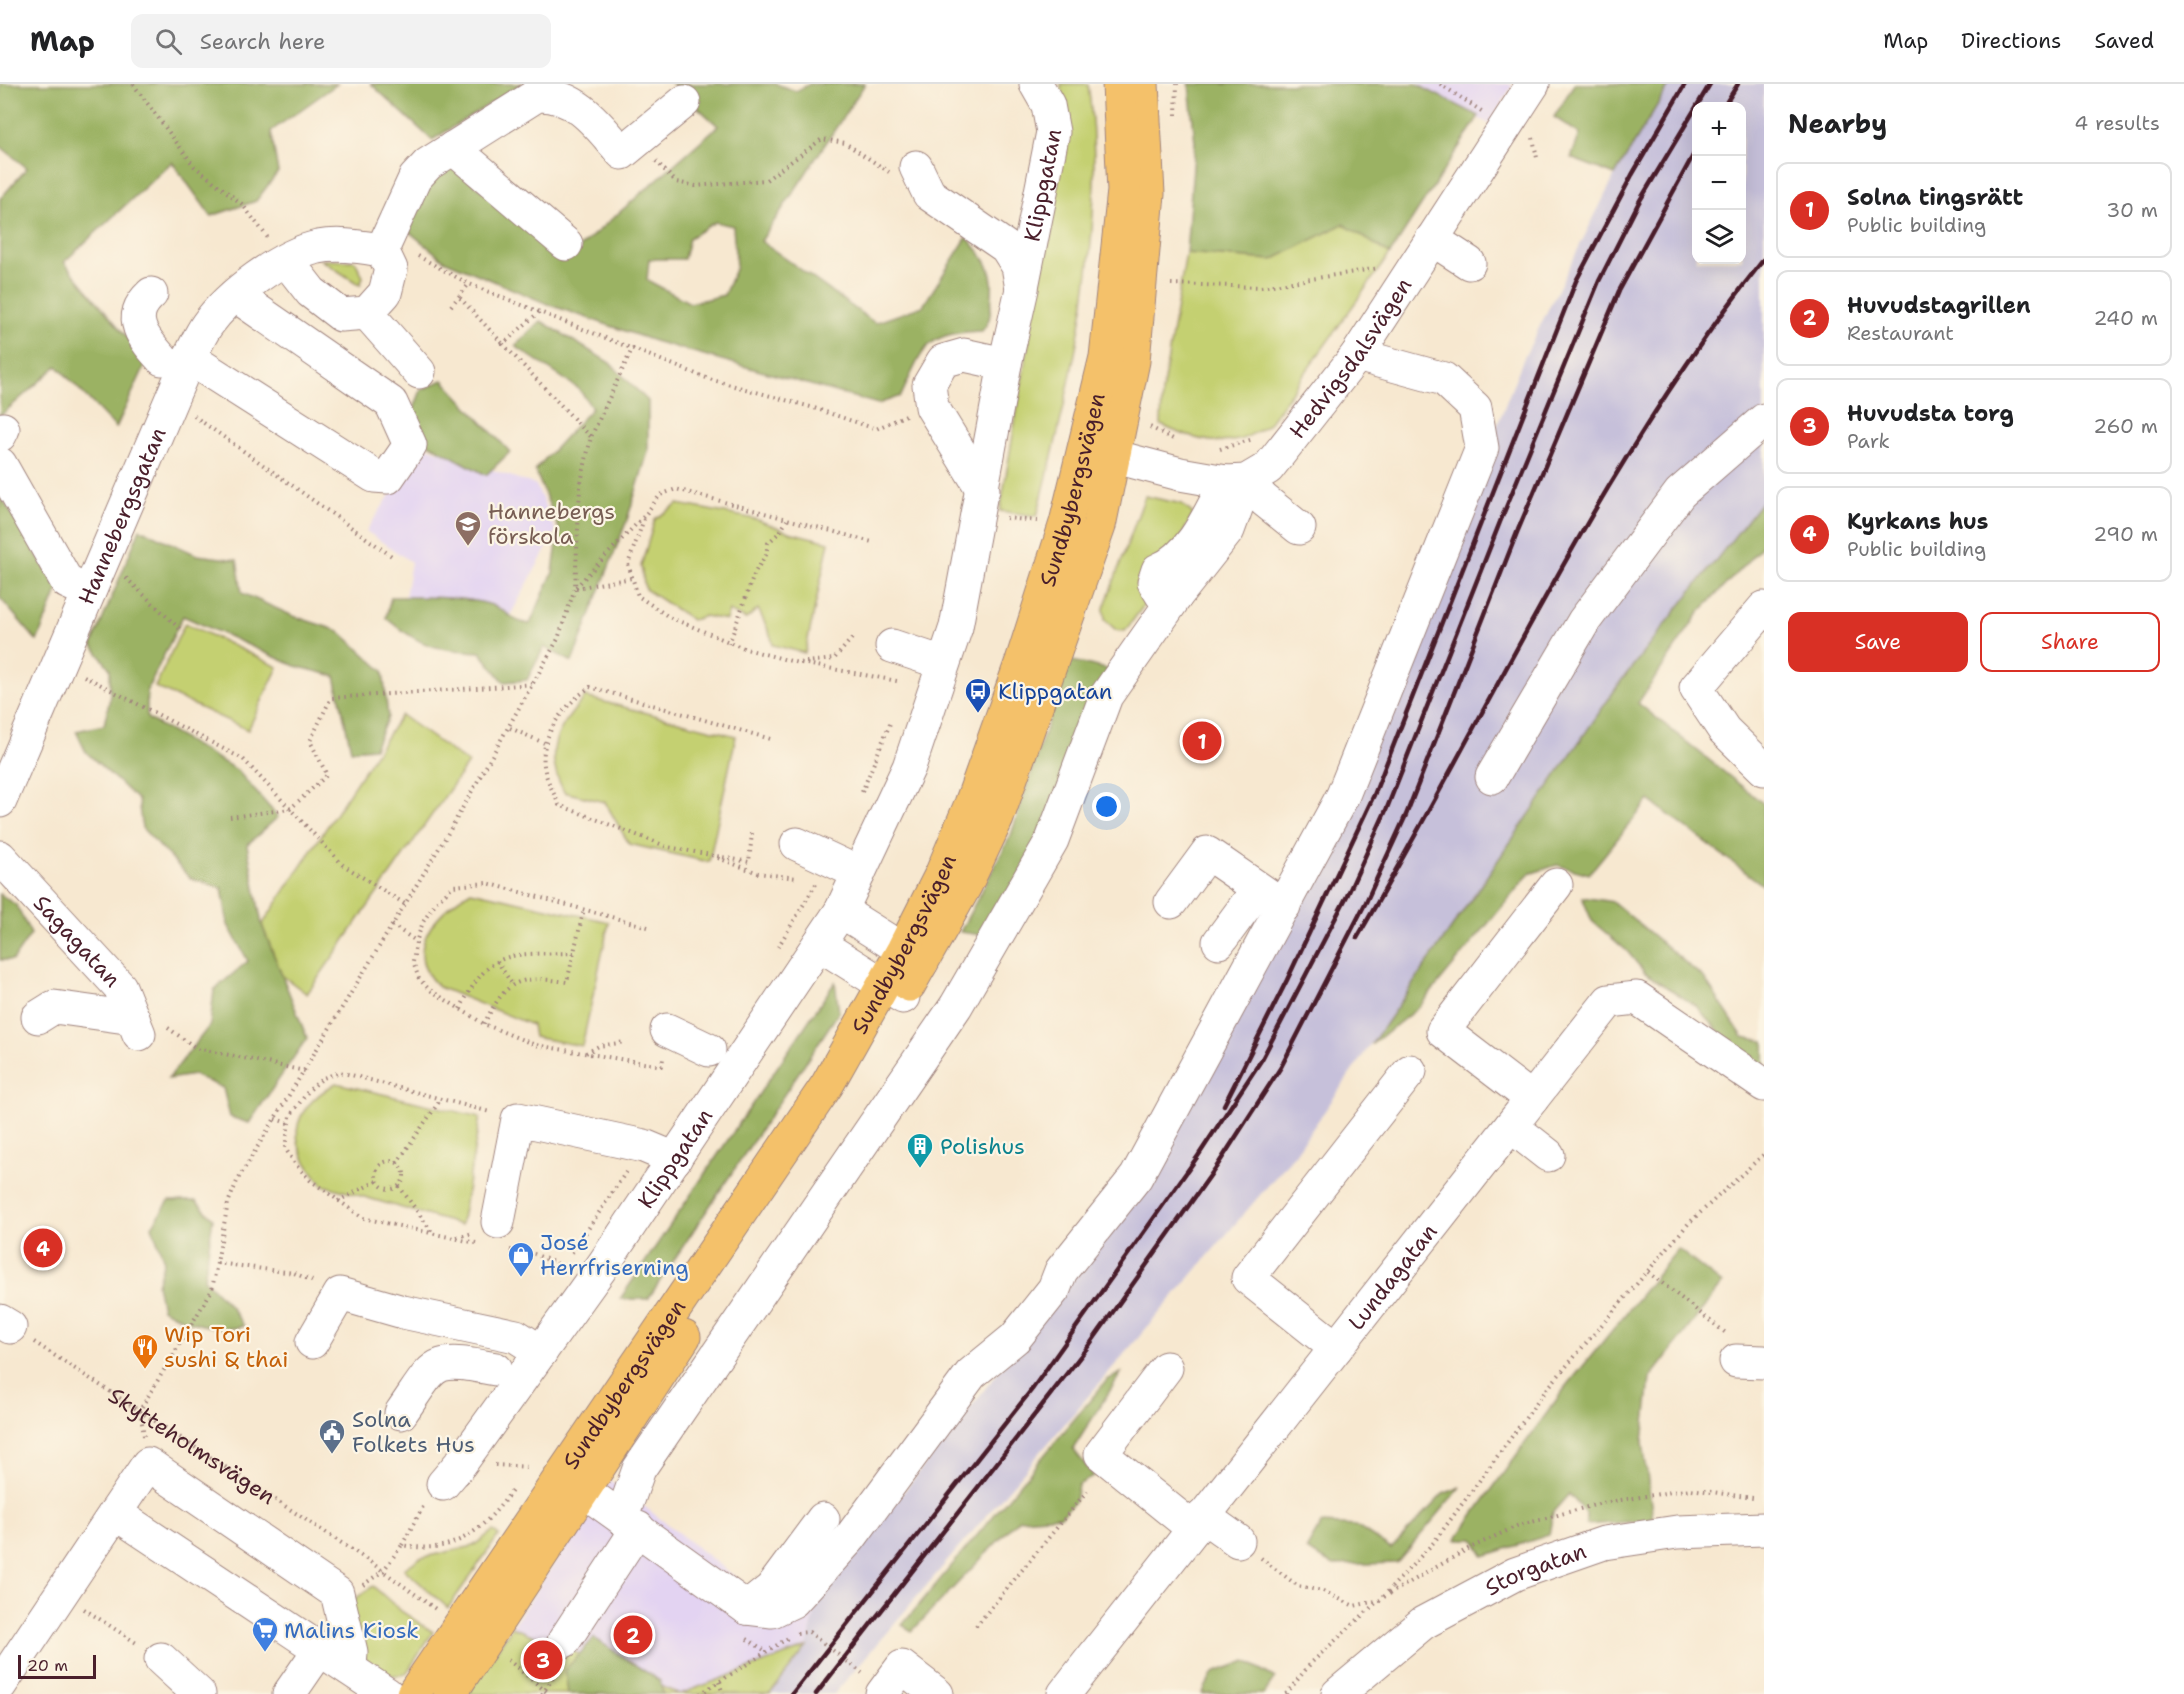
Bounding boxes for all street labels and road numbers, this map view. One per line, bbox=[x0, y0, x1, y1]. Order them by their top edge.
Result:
street label: Klippgatan bbox=[1017, 126, 1068, 244]
street label: Hedvigsdalsvägen bbox=[1282, 272, 1418, 444]
street label: Sundbybergsvägen bbox=[1032, 390, 1111, 590]
street label: Hannebergsgatan bbox=[71, 423, 172, 609]
street label: Sundbybergsvägen bbox=[844, 850, 963, 1039]
street label: Sagagatan bbox=[28, 889, 127, 993]
street label: Klippgatan bbox=[631, 1103, 719, 1214]
street label: Lundagatan bbox=[1341, 1217, 1443, 1336]
street label: Sundbybergsvägen bbox=[556, 1293, 692, 1474]
street label: Skytteholmsvägen bbox=[103, 1380, 281, 1510]
street label: Storgatan bbox=[1480, 1536, 1590, 1602]

